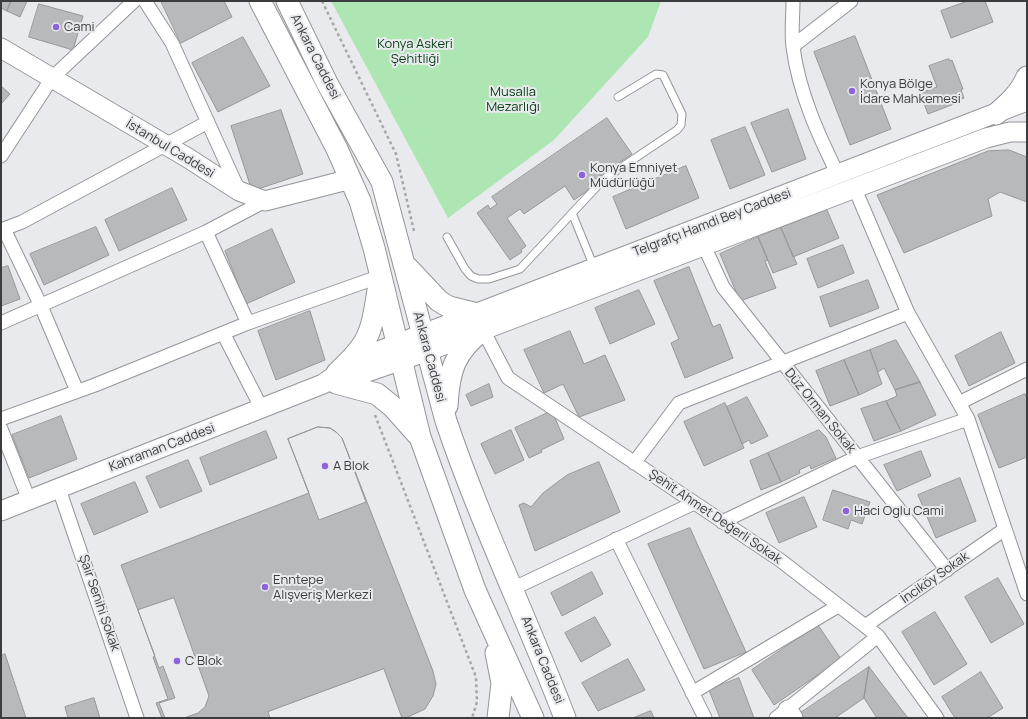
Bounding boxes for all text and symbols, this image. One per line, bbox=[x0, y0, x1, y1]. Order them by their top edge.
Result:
street label: Ankara Caddesi bbox=[287, 12, 343, 102]
place label: Cami bbox=[64, 19, 95, 35]
marker: Cami bbox=[51, 22, 61, 32]
park label: Konya Askeri Şehitliği bbox=[377, 36, 453, 67]
place label: Konya Bölge İdare Mahkemesi bbox=[860, 76, 961, 107]
park label: Musalla Mezarlığı bbox=[486, 84, 540, 115]
marker: Konya Bölge İdare Mahkemesi bbox=[847, 86, 857, 96]
street label: İstanbul Caddesi bbox=[123, 116, 217, 182]
place label: Konya Emniyet Müdürlüğü bbox=[590, 160, 677, 191]
marker: Konya Emniyet Müdürlüğü bbox=[577, 170, 587, 180]
street label: Telgrafçı Hamdi Bey Caddesi bbox=[631, 186, 793, 260]
street label: Ankara Caddesi bbox=[409, 310, 449, 404]
street label: Düz Orman Sokak bbox=[781, 366, 859, 456]
street label: Kahraman Caddesi bbox=[107, 421, 217, 475]
place label: A Blok bbox=[333, 458, 369, 474]
marker: A Blok bbox=[320, 461, 330, 471]
street label: Şehit Ahmet Değerli Sokak bbox=[645, 467, 785, 567]
place label: Haci Oglu Cami bbox=[854, 503, 944, 519]
marker: Haci Oglu Cami bbox=[841, 506, 851, 516]
street label: İnciköy Sokak bbox=[898, 549, 972, 607]
street label: Şair Senihi Sokak bbox=[75, 553, 123, 653]
place label: Enntepe Alışveriş Merkezi bbox=[273, 572, 372, 603]
marker: Enntepe Alışveriş Merkezi bbox=[260, 582, 270, 592]
street label: Ankara Caddesi bbox=[517, 614, 567, 706]
place label: C Blok bbox=[185, 653, 222, 669]
marker: C Blok bbox=[172, 656, 182, 666]

